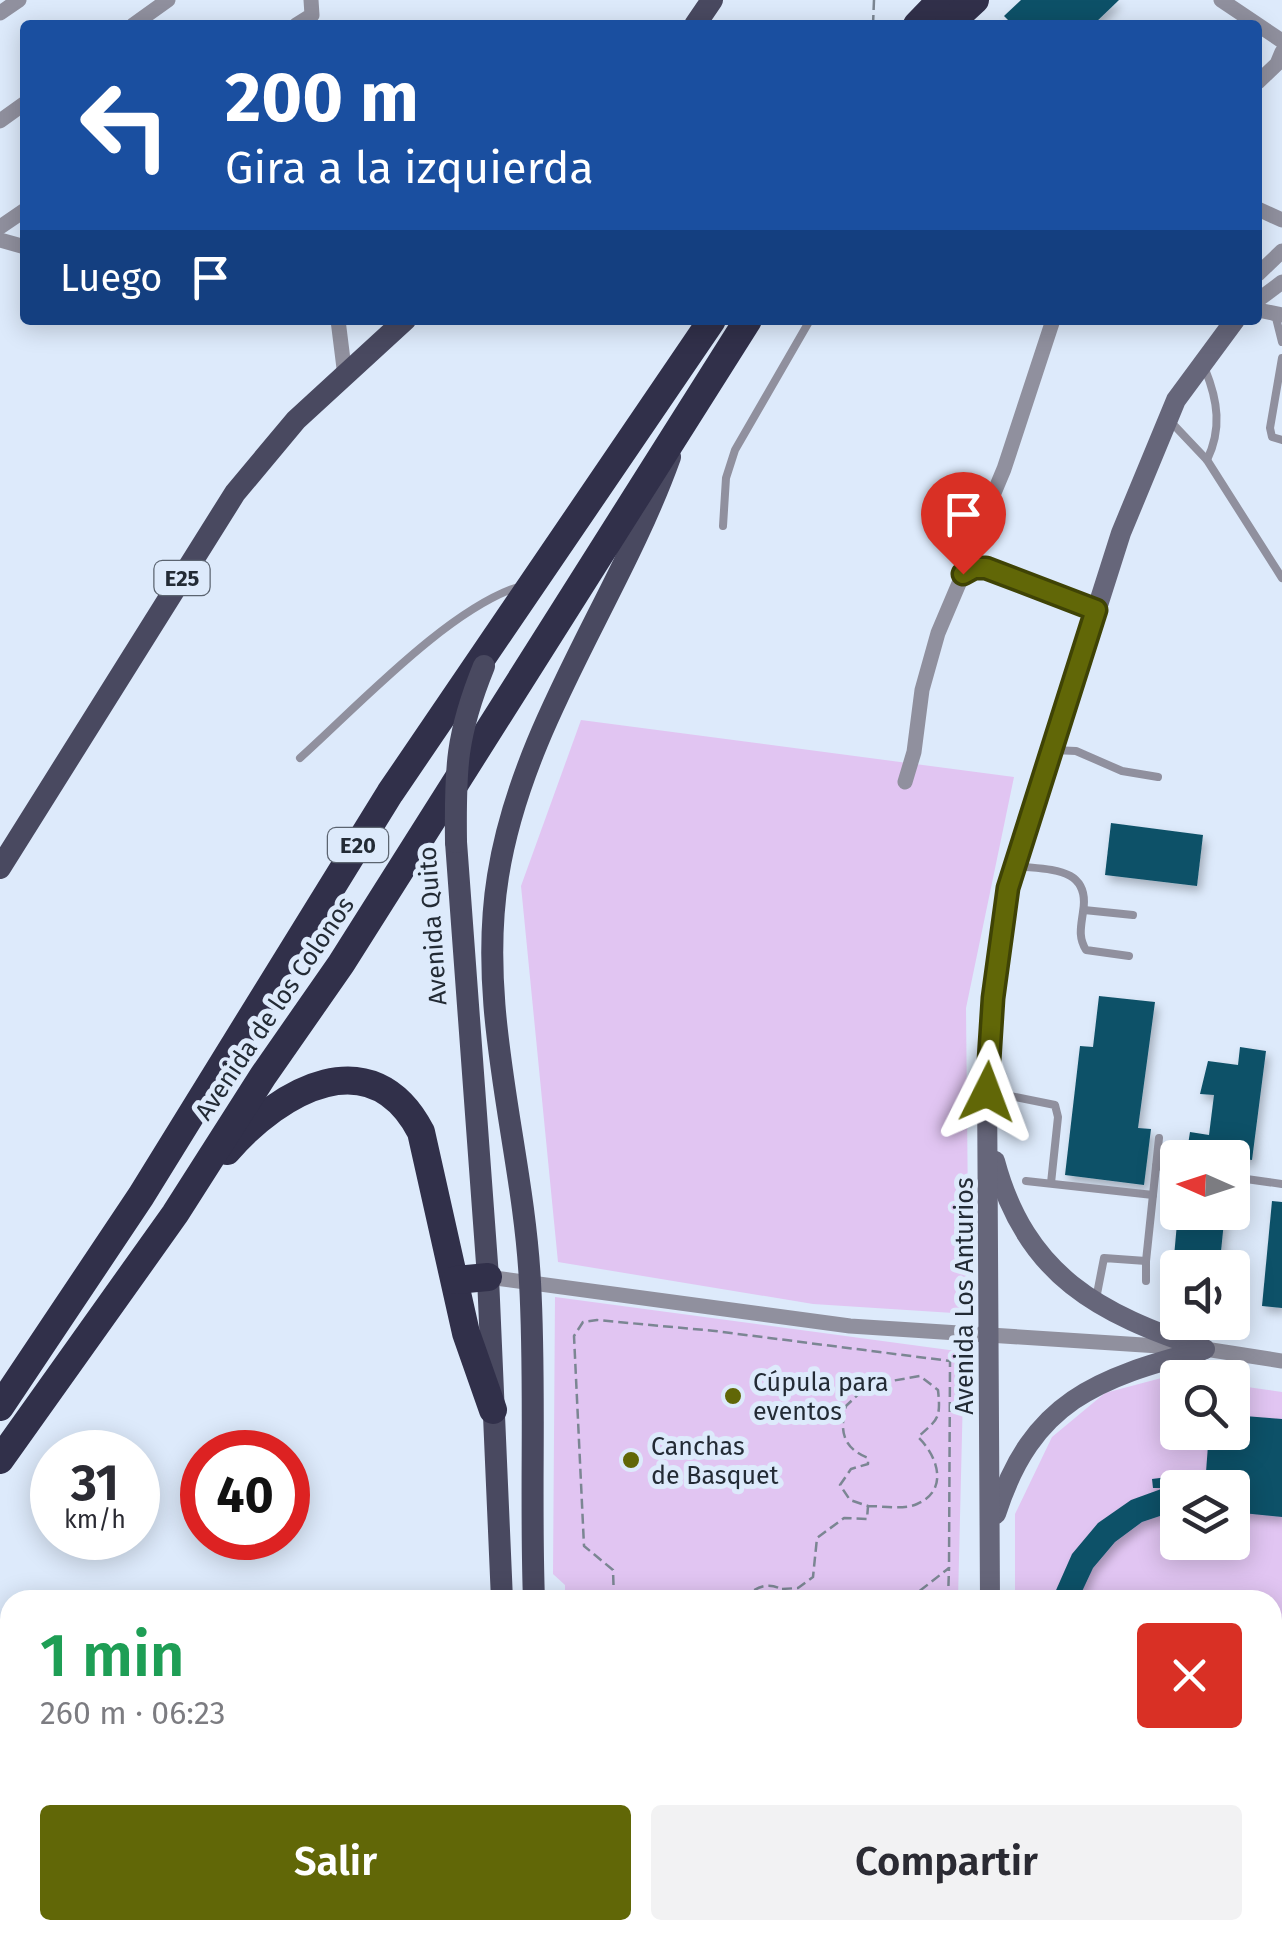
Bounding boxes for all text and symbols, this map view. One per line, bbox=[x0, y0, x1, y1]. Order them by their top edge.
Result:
text: 200 m bbox=[225, 56, 419, 140]
icon: left bbox=[60, 60, 190, 190]
text: Gira a la izquierda bbox=[225, 141, 594, 195]
icon: arrive bbox=[183, 250, 238, 305]
text: Luego bbox=[60, 255, 163, 301]
pin bbox=[921, 472, 1006, 575]
icon: arrive bbox=[936, 487, 991, 542]
road number: E25 bbox=[154, 561, 210, 595]
road number: E20 bbox=[328, 828, 388, 862]
street label: Avenida Quito bbox=[412, 845, 454, 1006]
street label: Avenida de los Colonos bbox=[189, 891, 361, 1126]
position arrow bbox=[935, 1040, 1039, 1144]
north arrow bbox=[1160, 1140, 1250, 1230]
map controls bbox=[1160, 1140, 1250, 1560]
street label: Avenida Los Anturios bbox=[950, 1177, 980, 1415]
button: sound bbox=[1160, 1250, 1250, 1340]
button: search bbox=[1160, 1360, 1250, 1450]
place label: Cúpula para eventos bbox=[753, 1368, 889, 1427]
marker: Cúpula para eventos bbox=[722, 1385, 744, 1407]
speed limit sign: 40 bbox=[180, 1430, 310, 1560]
place label: Canchas de Basquet bbox=[651, 1432, 780, 1491]
marker: Canchas de Basquet bbox=[620, 1449, 642, 1471]
text: 31 bbox=[71, 1453, 119, 1513]
button: layers bbox=[1160, 1470, 1250, 1560]
text: km/h bbox=[64, 1505, 126, 1535]
text: 1 min bbox=[40, 1620, 185, 1692]
button: close bbox=[1137, 1623, 1242, 1728]
text: 260 m · 06:23 bbox=[40, 1694, 226, 1732]
button: Salir bbox=[40, 1805, 631, 1920]
button: Compartir bbox=[651, 1805, 1242, 1920]

